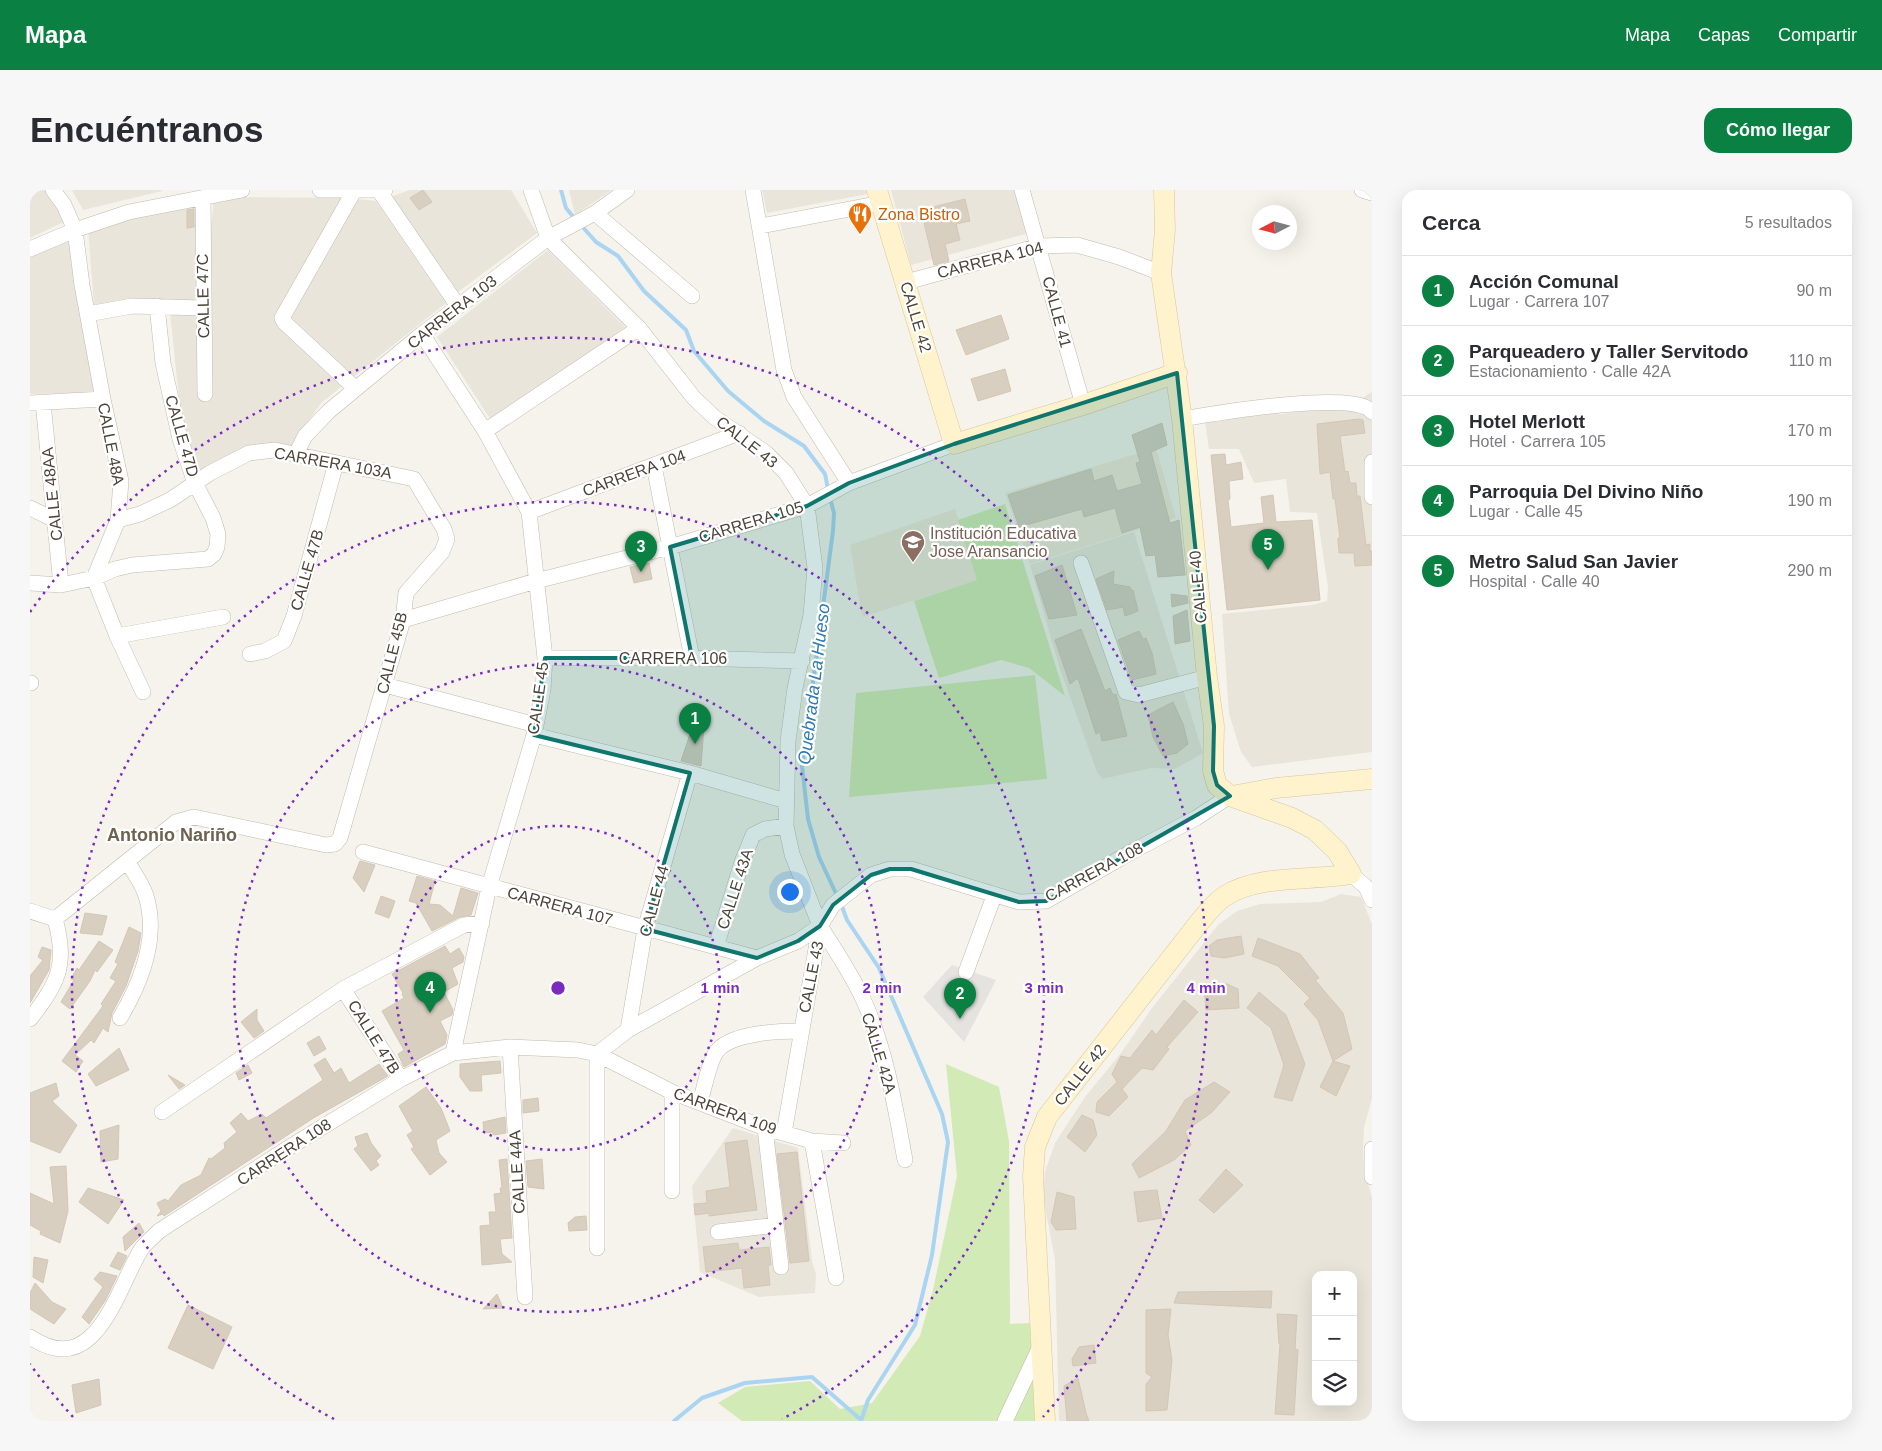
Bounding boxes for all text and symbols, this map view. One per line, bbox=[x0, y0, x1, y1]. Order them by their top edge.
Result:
text: Mapa bbox=[25, 21, 86, 48]
text: Mapa bbox=[1625, 25, 1670, 45]
text: Capas bbox=[1698, 25, 1750, 45]
text: Compartir bbox=[1778, 25, 1857, 45]
button: Cómo llegar bbox=[1704, 108, 1852, 153]
text: Encuéntranos bbox=[30, 110, 263, 149]
restaurant icon: Zona Bistro bbox=[847, 201, 873, 235]
north arrow bbox=[1252, 205, 1297, 250]
place label: Zona Bistro bbox=[878, 206, 960, 223]
text: Cerca bbox=[1422, 211, 1480, 234]
text: 5 resultados bbox=[1745, 214, 1832, 231]
street label: CARRERA 104 bbox=[935, 239, 1045, 281]
street label: CALLE 47C bbox=[194, 254, 212, 338]
text: Acción Comunal bbox=[1469, 271, 1619, 292]
street label: CARRERA 103 bbox=[404, 272, 500, 352]
street label: CALLE 41 bbox=[1039, 275, 1075, 350]
street label: CALLE 42 bbox=[897, 280, 935, 354]
text: 1 bbox=[1434, 282, 1442, 299]
text: 90 m bbox=[1796, 282, 1832, 299]
text: Lugar · Carrera 107 bbox=[1469, 293, 1610, 310]
text: Parqueadero y Taller Servitodo bbox=[1469, 341, 1748, 362]
text: 2 bbox=[1434, 352, 1442, 369]
text: 110 m bbox=[1789, 352, 1832, 369]
text: Estacionamiento · Calle 42A bbox=[1469, 363, 1671, 380]
street label: CALLE 47D bbox=[162, 393, 202, 479]
street label: CALLE 48A bbox=[95, 401, 127, 487]
text: Hotel Merlott bbox=[1469, 411, 1585, 432]
street label: CALLE 43 bbox=[713, 413, 781, 471]
text: 3 bbox=[1434, 422, 1442, 439]
text: 170 m bbox=[1788, 422, 1832, 439]
text: Hotel · Carrera 105 bbox=[1469, 433, 1606, 450]
street label: CARRERA 103A bbox=[273, 444, 393, 482]
street label: CALLE 48AA bbox=[39, 446, 65, 542]
street label: CARRERA 104 bbox=[580, 446, 688, 500]
text: Parroquia Del Divino Niño bbox=[1469, 481, 1703, 502]
text: 4 bbox=[1434, 492, 1442, 509]
text: 190 m bbox=[1788, 492, 1832, 509]
street label: CARRERA 105 bbox=[697, 498, 805, 546]
text: Lugar · Calle 45 bbox=[1469, 503, 1583, 520]
place label: Institución Educativa Jose Aransancio bbox=[930, 525, 1077, 560]
street label: CALLE 47B bbox=[287, 527, 327, 613]
school or university icon: Institución Educativa Jose Aransancio bbox=[900, 529, 926, 563]
pin: 5 bbox=[1252, 529, 1284, 570]
pin: 3 bbox=[625, 531, 657, 572]
street label: CALLE 40 bbox=[1186, 550, 1210, 624]
text: Metro Salud San Javier bbox=[1469, 551, 1678, 572]
text: 5 bbox=[1434, 562, 1442, 579]
text: 290 m bbox=[1788, 562, 1832, 579]
text: Hospital · Calle 40 bbox=[1469, 573, 1600, 590]
water label: Quebrada La Hueso bbox=[794, 602, 834, 766]
street label: CALLE 45B bbox=[374, 610, 410, 696]
street label: CARRERA 106 bbox=[619, 650, 727, 667]
street label: CALLE 45 bbox=[525, 661, 552, 735]
pin: 1 bbox=[679, 703, 711, 744]
district label: Antonio Nariño bbox=[107, 825, 237, 845]
street label: CARRERA 108 bbox=[1042, 839, 1146, 905]
street label: CALLE 43A bbox=[714, 846, 756, 931]
street label: CALLE 44 bbox=[636, 863, 672, 938]
your location bbox=[777, 879, 803, 905]
street label: CARRERA 107 bbox=[505, 884, 615, 928]
street label: CALLE 43 bbox=[796, 939, 826, 1014]
pin: 4 bbox=[414, 972, 446, 1013]
pin: 2 bbox=[944, 978, 976, 1019]
centre of rings bbox=[549, 979, 567, 997]
text: 1 min bbox=[700, 979, 740, 996]
text: 2 min bbox=[862, 979, 902, 996]
text: 3 min bbox=[1024, 979, 1064, 996]
text: 4 min bbox=[1186, 979, 1226, 996]
street label: CALLE 47B bbox=[345, 997, 403, 1077]
street label: CALLE 42A bbox=[859, 1011, 899, 1096]
street label: CALLE 42 bbox=[1051, 1041, 1109, 1109]
street label: CARRERA 109 bbox=[671, 1084, 779, 1138]
street label: CARRERA 108 bbox=[234, 1115, 334, 1189]
street label: CALLE 44A bbox=[506, 1129, 528, 1214]
map controls bbox=[1312, 1271, 1357, 1406]
button: + bbox=[1312, 1271, 1357, 1316]
button: − bbox=[1312, 1316, 1357, 1361]
button: layers bbox=[1312, 1361, 1357, 1406]

